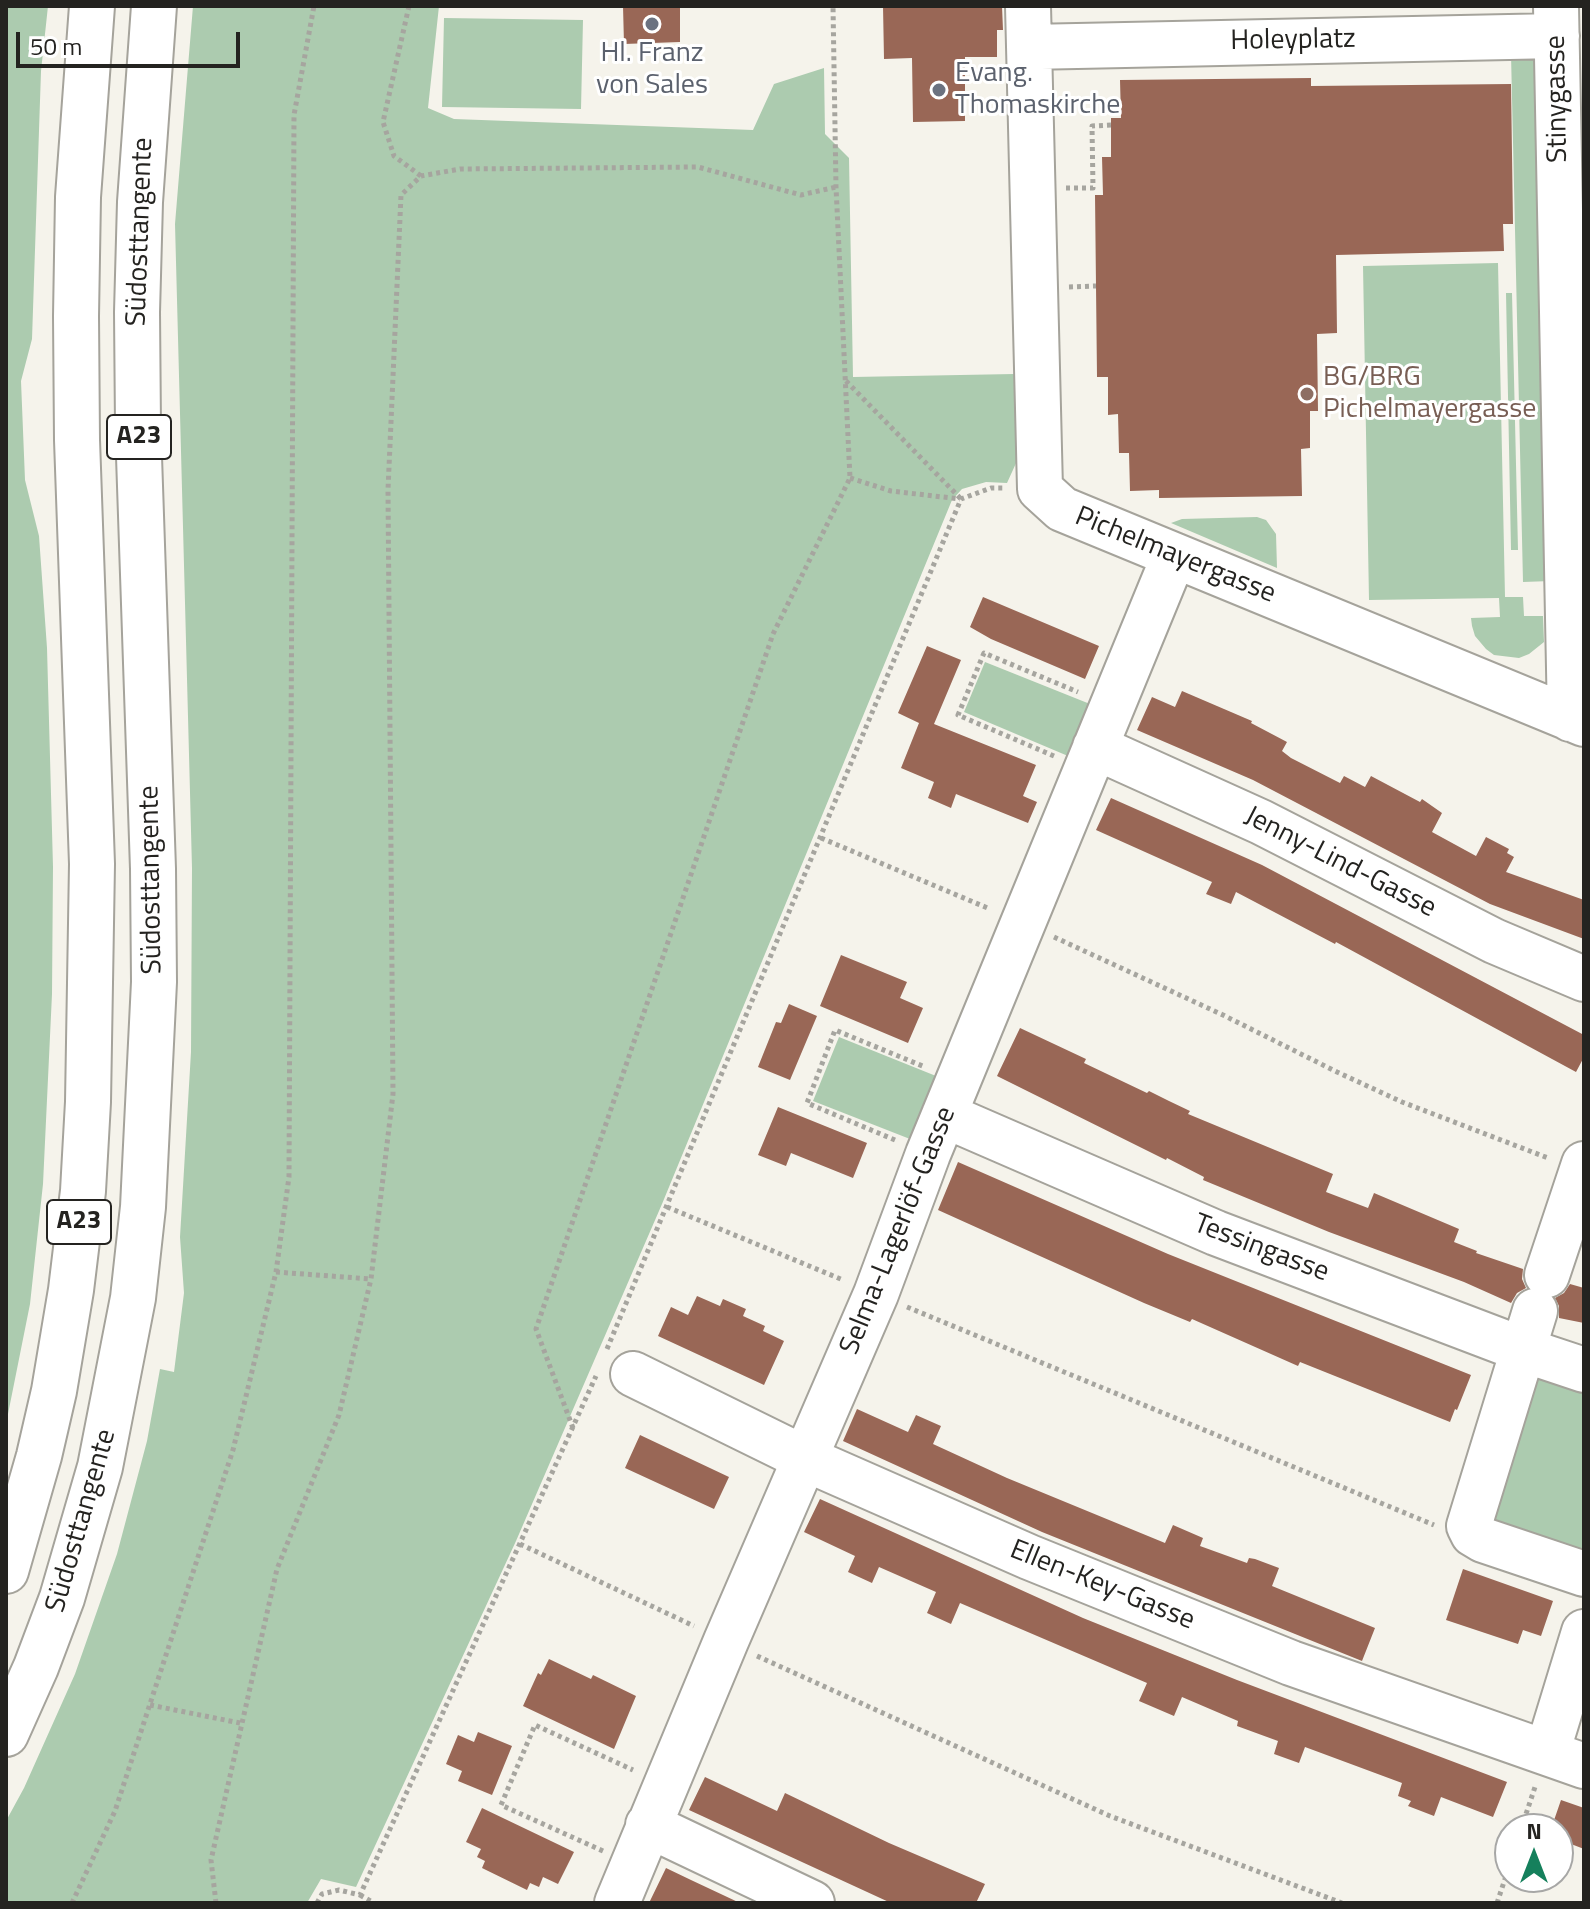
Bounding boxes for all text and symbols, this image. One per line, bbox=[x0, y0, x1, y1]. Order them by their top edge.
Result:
marker: Hl. Franz von Sales bbox=[643, 15, 661, 33]
scale bar bbox=[20, 16, 244, 66]
street label: Holeyplatz bbox=[1230, 23, 1356, 59]
text: 50 m bbox=[30, 28, 82, 64]
street label: Stinygasse bbox=[1540, 35, 1576, 163]
place label: Hl. Franz von Sales bbox=[596, 37, 708, 103]
place label: Evang. Thomaskirche bbox=[955, 57, 1120, 123]
marker: Evang. Thomaskirche bbox=[930, 81, 948, 99]
street label: Südosttangente bbox=[121, 137, 161, 327]
place label: BG/BRG Pichelmayergasse bbox=[1323, 361, 1536, 427]
marker: BG/BRG Pichelmayergasse bbox=[1298, 385, 1316, 403]
road number: A23 bbox=[107, 415, 171, 459]
street label: Pichelmayergasse bbox=[1070, 500, 1280, 612]
street label: Südosttangente bbox=[134, 785, 170, 975]
street label: Jenny-Lind-Gasse bbox=[1239, 800, 1441, 926]
street label: Selma-Lagerlöf-Gasse bbox=[834, 1102, 964, 1360]
road number: A23 bbox=[47, 1200, 111, 1244]
street label: Tessingasse bbox=[1189, 1208, 1333, 1290]
street label: Südosttangente bbox=[40, 1426, 124, 1616]
street label: Ellen-Key-Gasse bbox=[1005, 1534, 1199, 1638]
north arrow bbox=[1494, 1813, 1574, 1893]
text: N bbox=[1526, 1814, 1542, 1848]

